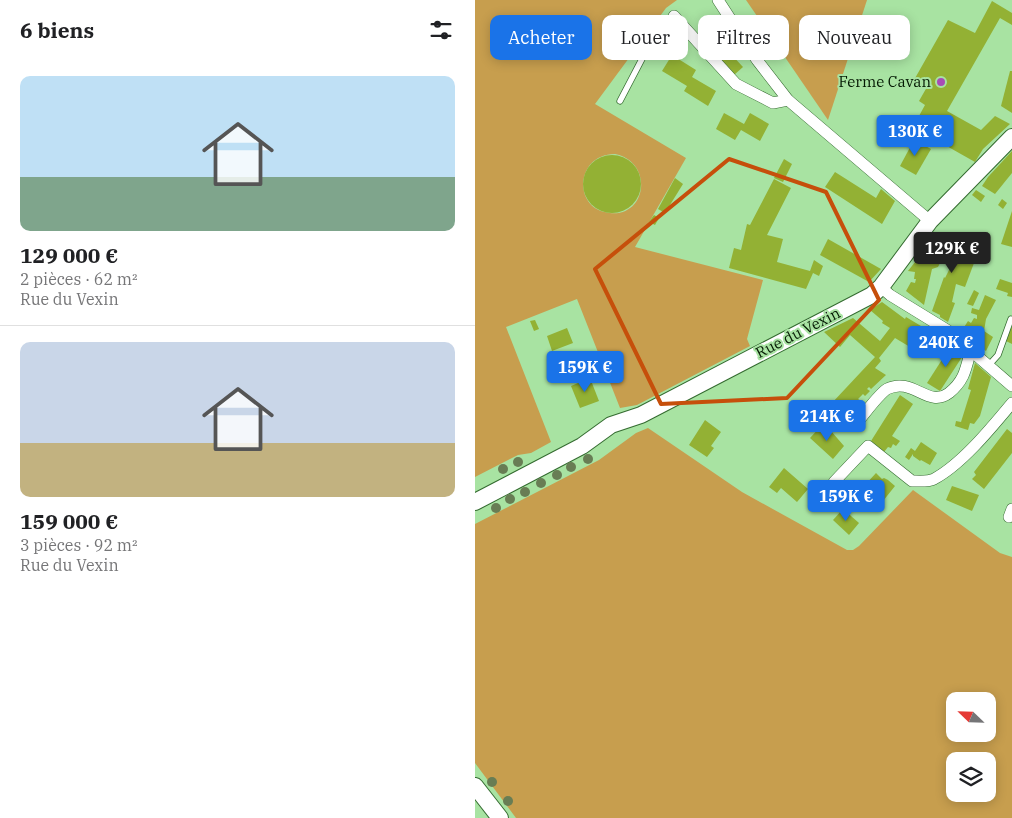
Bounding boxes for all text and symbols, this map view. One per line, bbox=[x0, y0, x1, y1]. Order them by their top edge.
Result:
chip: Acheter bbox=[490, 15, 592, 60]
chip: Louer bbox=[602, 15, 688, 60]
chip: Filtres bbox=[698, 15, 789, 60]
chip: Nouveau bbox=[799, 15, 910, 60]
text: 6 biens bbox=[20, 16, 94, 44]
icon: filters bbox=[427, 16, 455, 44]
place label: Ferme Cavan bbox=[839, 72, 931, 91]
marker: Ferme Cavan bbox=[935, 76, 947, 88]
icon: home bbox=[193, 109, 283, 199]
pin: 130K € bbox=[874, 114, 956, 157]
text: 130K € bbox=[888, 121, 942, 141]
pin: 129K € bbox=[911, 232, 993, 274]
text: 129K € bbox=[925, 238, 979, 258]
text: 129 000 € bbox=[20, 241, 118, 269]
text: 2 pièces · 62 m² bbox=[20, 269, 138, 289]
text: Rue du Vexin bbox=[20, 289, 119, 309]
street label: Rue du Vexin bbox=[752, 303, 844, 362]
pin: 240K € bbox=[905, 326, 987, 368]
text: 240K € bbox=[919, 332, 973, 352]
pin: 159K € bbox=[544, 350, 626, 393]
text: 159K € bbox=[558, 357, 612, 377]
icon: home bbox=[193, 374, 283, 464]
pin: 214K € bbox=[786, 400, 868, 442]
text: 214K € bbox=[800, 406, 854, 426]
pin: 159K € bbox=[805, 480, 887, 522]
text: 159K € bbox=[819, 486, 873, 506]
text: 159 000 € bbox=[20, 507, 118, 535]
text: 3 pièces · 92 m² bbox=[20, 535, 138, 555]
text: Rue du Vexin bbox=[20, 555, 119, 575]
north arrow bbox=[946, 692, 996, 742]
map controls bbox=[946, 692, 996, 802]
button: layers bbox=[946, 752, 996, 802]

